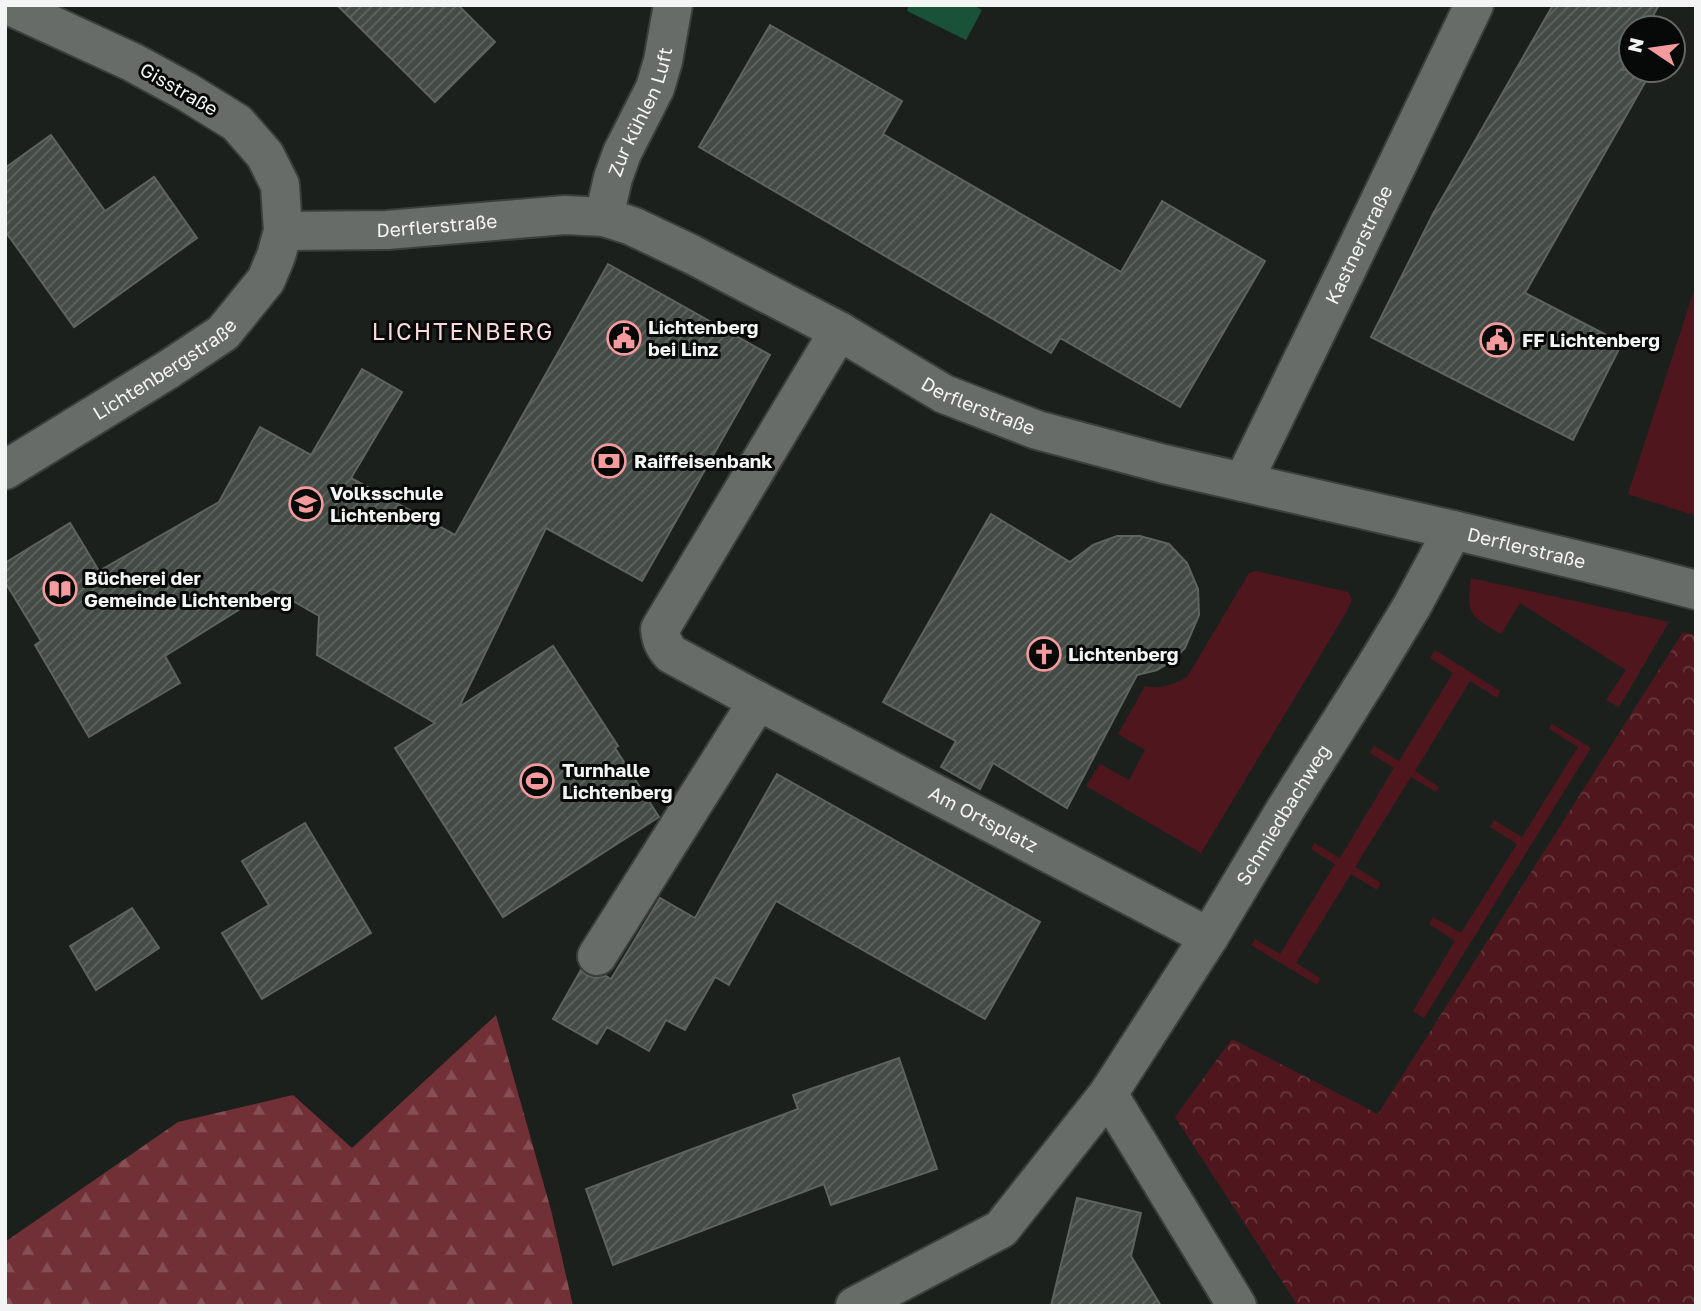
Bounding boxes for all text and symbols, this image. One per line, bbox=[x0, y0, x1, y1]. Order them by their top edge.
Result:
north arrow bbox=[1617, 14, 1687, 84]
text: N bbox=[1622, 35, 1648, 55]
street label: Zur kühlen Luft bbox=[603, 45, 676, 179]
street label: Gisstraße bbox=[136, 57, 222, 120]
street label: Kastnerstraße bbox=[1320, 181, 1397, 308]
street label: Derflerstraße bbox=[376, 209, 498, 241]
street label: Lichtenbergstraße bbox=[88, 314, 241, 424]
place label: Lichtenberg bei Linz bbox=[648, 315, 758, 360]
district label: LICHTENBERG bbox=[372, 317, 554, 345]
public building icon: Lichtenberg bei Linz bbox=[605, 319, 643, 357]
public building icon: FF Lichtenberg bbox=[1478, 321, 1516, 359]
place label: FF Lichtenberg bbox=[1522, 328, 1660, 351]
street label: Derflerstraße bbox=[918, 371, 1039, 439]
bank icon: Raiffeisenbank bbox=[590, 442, 628, 480]
place label: Raiffeisenbank bbox=[634, 449, 772, 472]
place label: Volksschule Lichtenberg bbox=[330, 481, 444, 526]
school or university icon: Volksschule Lichtenberg bbox=[287, 485, 325, 523]
street label: Derflerstraße bbox=[1465, 522, 1588, 573]
place label: Bücherei der Gemeinde Lichtenberg bbox=[84, 566, 292, 611]
library icon: Bücherei der Gemeinde Lichtenberg bbox=[41, 570, 79, 608]
church icon: Lichtenberg bbox=[1025, 635, 1063, 673]
place label: Lichtenberg bbox=[1068, 642, 1178, 665]
street label: Schmiedbachweg bbox=[1231, 740, 1335, 889]
place label: Turnhalle Lichtenberg bbox=[562, 758, 672, 803]
sports icon: Turnhalle Lichtenberg bbox=[518, 762, 556, 800]
street label: Am Ortsplatz bbox=[925, 781, 1042, 857]

